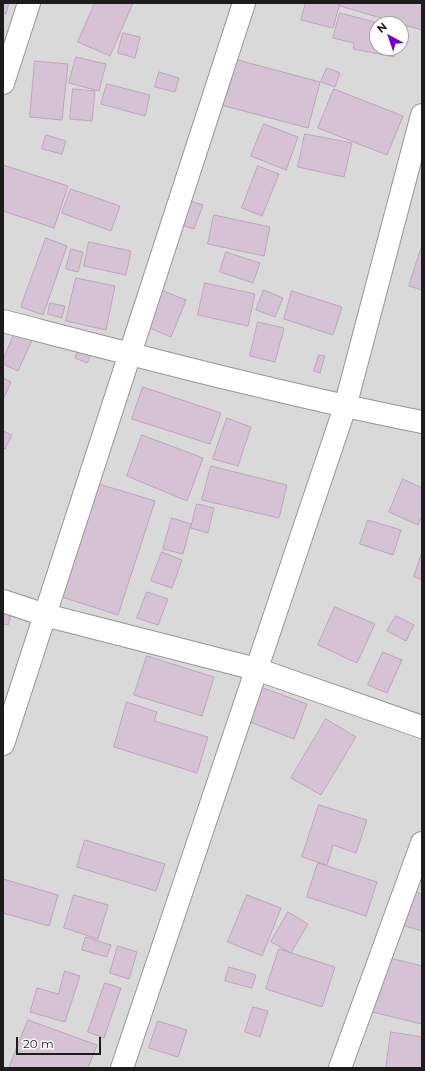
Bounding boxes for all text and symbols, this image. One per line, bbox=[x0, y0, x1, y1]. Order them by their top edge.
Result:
north arrow bbox=[369, 16, 409, 56]
text: N bbox=[374, 19, 390, 36]
scale bar bbox=[18, 1029, 103, 1055]
text: 20 m bbox=[23, 1036, 54, 1051]

